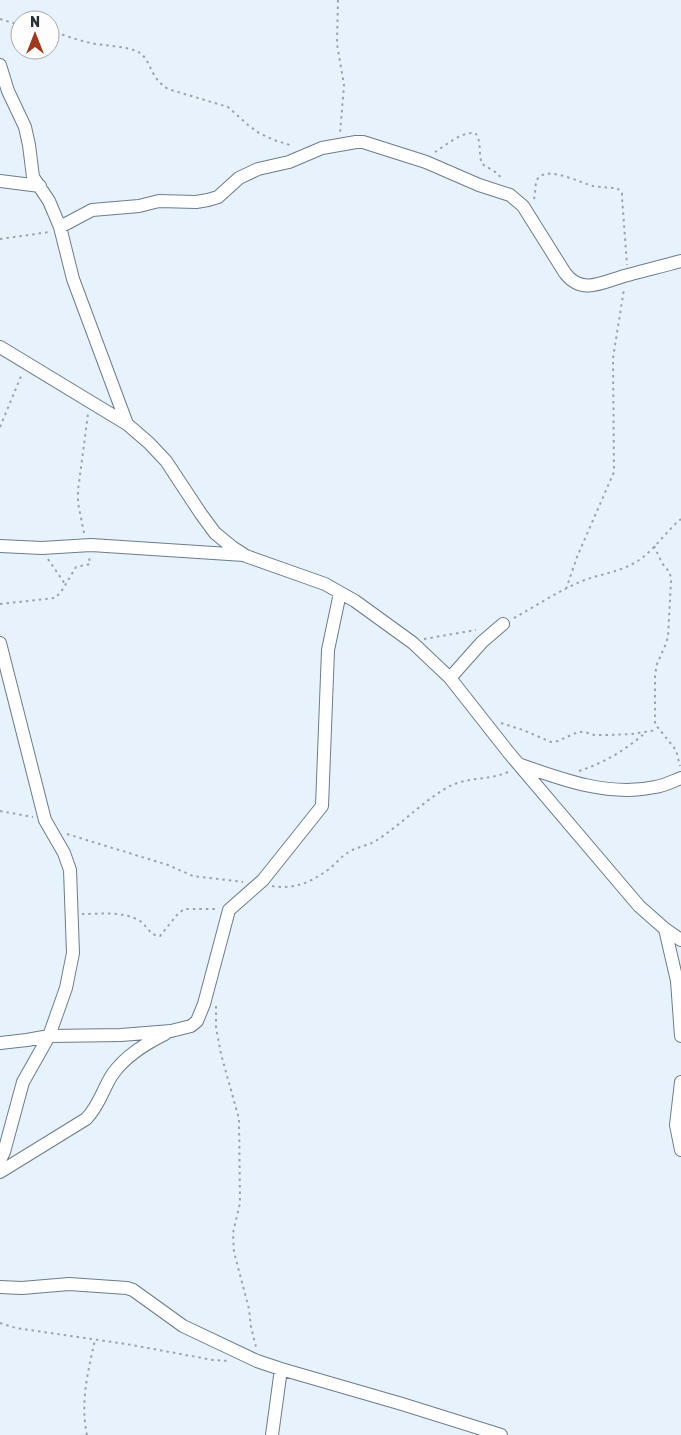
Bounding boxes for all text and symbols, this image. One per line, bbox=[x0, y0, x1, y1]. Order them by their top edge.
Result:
north arrow bbox=[10, 10, 60, 60]
text: N bbox=[30, 14, 40, 31]

